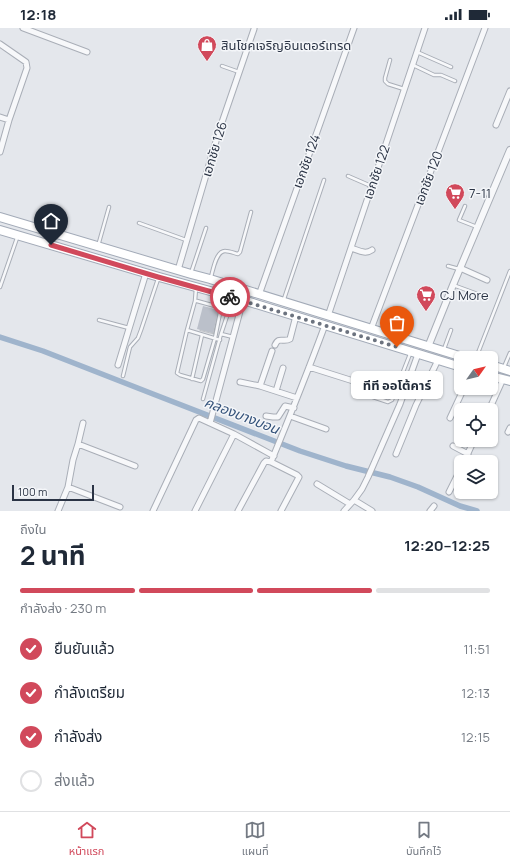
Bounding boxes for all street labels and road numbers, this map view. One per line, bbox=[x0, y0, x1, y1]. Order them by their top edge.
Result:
street label: เอกชัย 126 bbox=[197, 119, 231, 179]
street label: เอกชัย 124 bbox=[288, 131, 324, 191]
street label: เอกชัย 122 bbox=[358, 142, 394, 202]
street label: เอกชัย 120 bbox=[409, 148, 447, 208]

